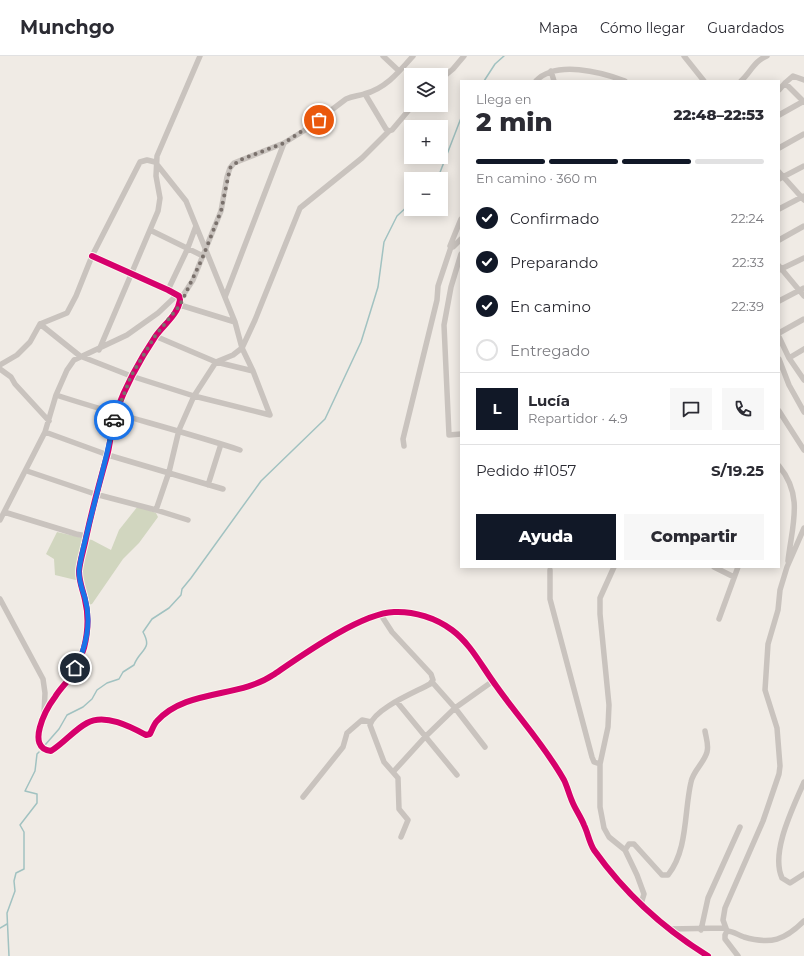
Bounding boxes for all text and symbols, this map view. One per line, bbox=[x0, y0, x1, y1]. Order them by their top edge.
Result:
text: Munchgo bbox=[20, 16, 115, 39]
text: Mapa bbox=[539, 19, 578, 37]
text: Cómo llegar bbox=[600, 19, 685, 37]
text: Guardados bbox=[707, 19, 784, 37]
map controls bbox=[404, 68, 448, 216]
button: layers bbox=[404, 68, 448, 112]
text: Llega en bbox=[476, 91, 532, 107]
pin bbox=[302, 103, 336, 137]
text: 22:48–22:53 bbox=[674, 105, 764, 124]
text: 2 min bbox=[476, 106, 553, 138]
icon: bag bbox=[308, 109, 330, 131]
button: + bbox=[404, 120, 448, 164]
text: En camino · 360 m bbox=[476, 170, 597, 186]
button: − bbox=[404, 172, 448, 216]
icon: check bbox=[476, 207, 498, 229]
text: Confirmado bbox=[510, 209, 599, 228]
text: 22:24 bbox=[731, 210, 764, 226]
icon: check bbox=[476, 251, 498, 273]
text: Preparando bbox=[510, 253, 598, 272]
text: 22:33 bbox=[732, 254, 764, 270]
icon: check bbox=[476, 295, 498, 317]
text: En camino bbox=[510, 297, 591, 316]
text: 22:39 bbox=[731, 298, 764, 314]
text: Entregado bbox=[510, 341, 590, 360]
button: chat bbox=[670, 388, 712, 430]
button: phone bbox=[722, 388, 764, 430]
text: Lucía bbox=[528, 391, 570, 410]
text: L bbox=[492, 399, 502, 418]
courier bbox=[94, 400, 134, 440]
icon: car bbox=[103, 409, 125, 431]
text: Repartidor · 4.9 bbox=[528, 410, 628, 426]
text: Pedido #1057 bbox=[476, 461, 576, 480]
text: S/19.25 bbox=[711, 461, 764, 480]
button: Ayuda bbox=[476, 514, 616, 560]
button: Compartir bbox=[624, 514, 764, 560]
pin bbox=[58, 651, 92, 685]
icon: home bbox=[64, 657, 86, 679]

